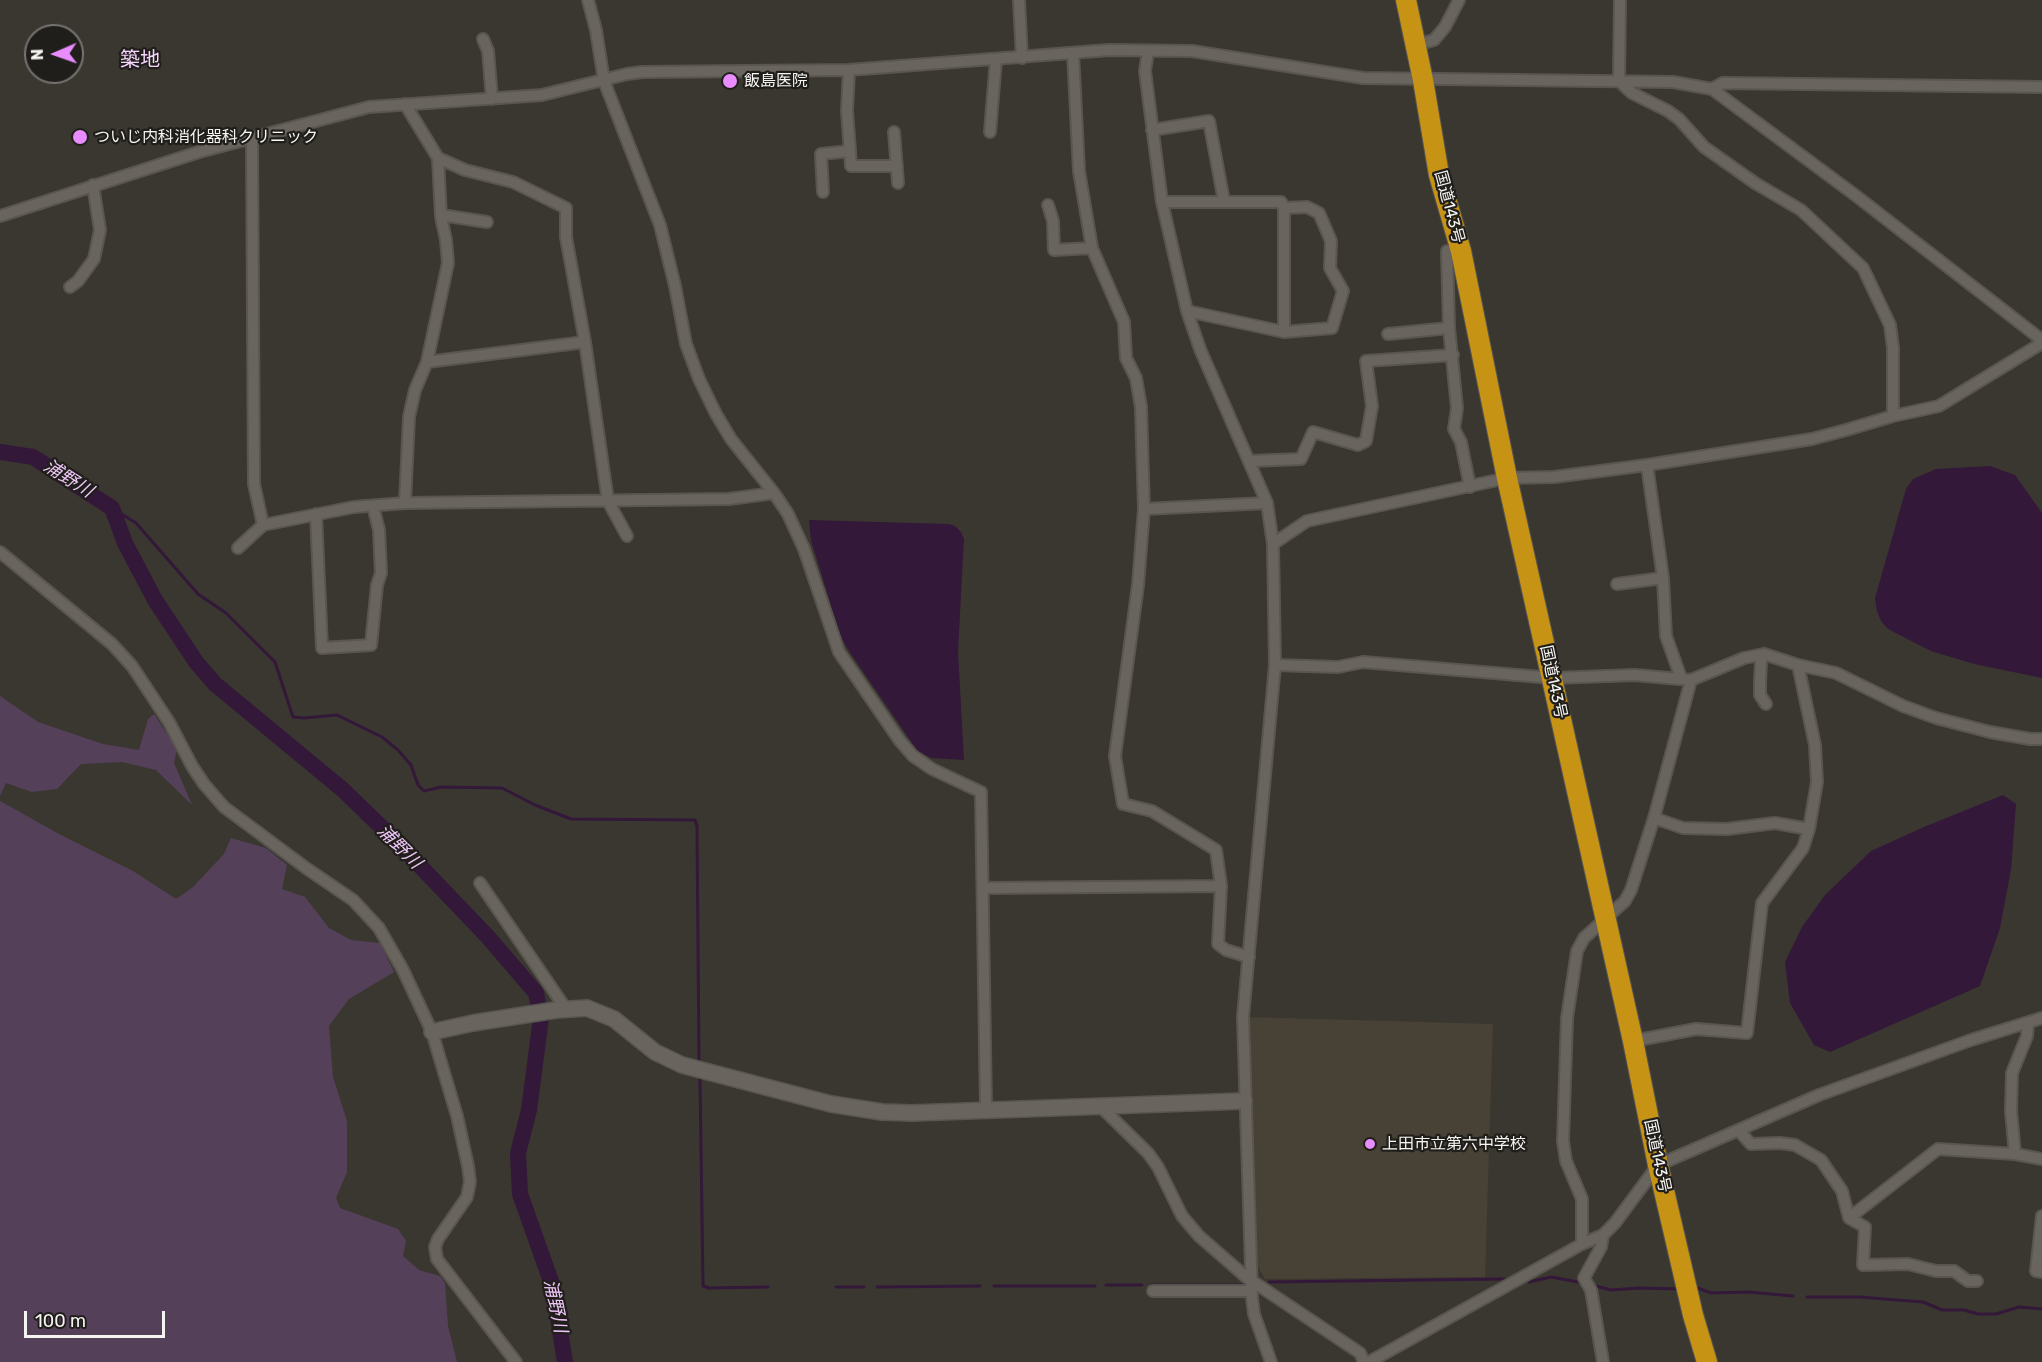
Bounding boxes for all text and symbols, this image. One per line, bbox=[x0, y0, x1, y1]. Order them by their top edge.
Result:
north arrow bbox=[24, 24, 84, 84]
text: N bbox=[28, 48, 47, 61]
district label: 築地 bbox=[120, 48, 160, 72]
place label: 飯島医院 bbox=[744, 71, 808, 91]
marker: 飯島医院 bbox=[721, 72, 739, 90]
place label: ついじ内科消化器科クリニック bbox=[94, 127, 318, 147]
marker: ついじ内科消化器科クリニック bbox=[71, 128, 89, 146]
street label: 国道143号 bbox=[1430, 169, 1468, 245]
water label: 浦野川 bbox=[39, 456, 97, 502]
street label: 国道143号 bbox=[1536, 644, 1570, 720]
water label: 浦野川 bbox=[372, 820, 426, 874]
street label: 国道143号 bbox=[1640, 1118, 1674, 1194]
place label: 上田市立第六中学校 bbox=[1382, 1134, 1526, 1154]
marker: 上田市立第六中学校 bbox=[1363, 1137, 1377, 1151]
water label: 浦野川 bbox=[539, 1277, 571, 1335]
scale bar bbox=[27, 1299, 168, 1337]
text: 100 m bbox=[35, 1310, 86, 1332]

